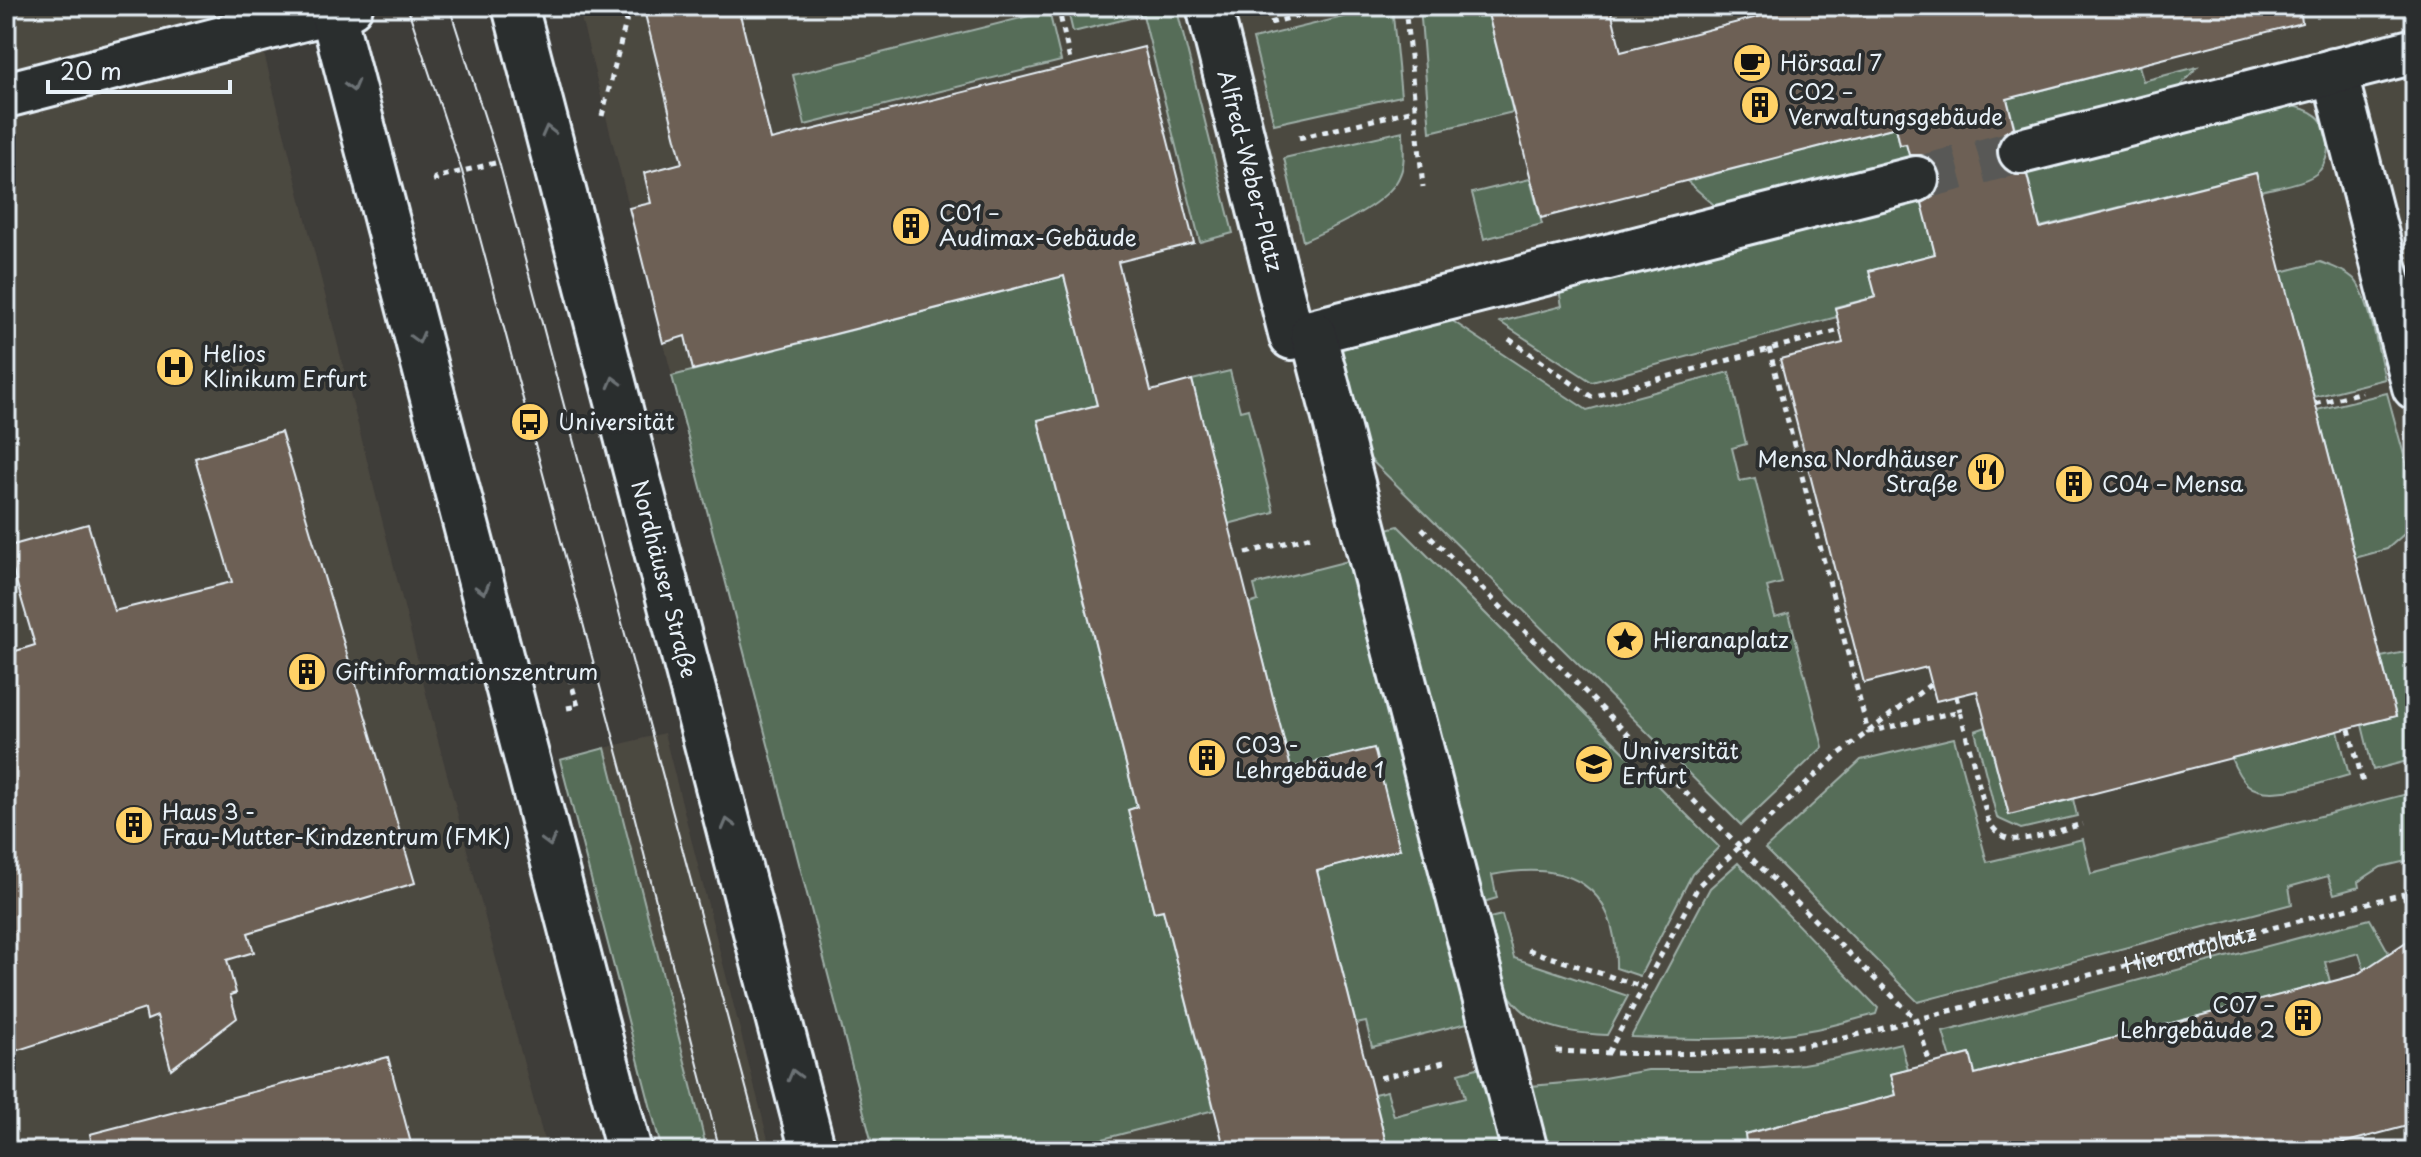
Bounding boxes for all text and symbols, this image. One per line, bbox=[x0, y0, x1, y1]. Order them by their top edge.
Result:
cafe icon: Hörsaal 7 bbox=[1731, 42, 1773, 84]
scale bar bbox=[48, 44, 230, 94]
place label: Hörsaal 7 bbox=[1780, 45, 1882, 78]
text: 20 m bbox=[60, 52, 122, 88]
street label: Alfred-Weber-Platz bbox=[1211, 66, 1293, 275]
place label: C02 – Verwaltungsgebäude bbox=[1788, 74, 2003, 132]
one-way arrow bbox=[342, 79, 359, 92]
building icon: C02 – Verwaltungsgebäude bbox=[1739, 84, 1781, 126]
one-way arrow bbox=[540, 125, 557, 138]
place label: C01 – Audimax-Gebäude bbox=[939, 195, 1137, 253]
building icon: C01 – Audimax-Gebäude bbox=[890, 205, 932, 247]
one-way arrow bbox=[408, 330, 425, 344]
place label: Helios Klinikum Erfurt bbox=[203, 336, 367, 394]
hospital icon: Helios Klinikum Erfurt bbox=[154, 346, 196, 388]
one-way arrow bbox=[606, 376, 623, 390]
bus stop icon: Universität bbox=[509, 401, 551, 443]
place label: Universität bbox=[558, 404, 675, 437]
place label: Mensa Nordhäuser Straße bbox=[1758, 441, 1959, 499]
restaurant icon: Mensa Nordhäuser Straße bbox=[1965, 451, 2007, 493]
building icon: C04 – Mensa bbox=[2053, 463, 2095, 505]
place label: C04 – Mensa bbox=[2102, 466, 2244, 499]
street label: Nordhäuser Straße bbox=[624, 476, 707, 681]
one-way arrow bbox=[474, 582, 491, 596]
place icon: Hieranaplatz bbox=[1604, 619, 1646, 661]
place label: Hieranaplatz bbox=[1653, 622, 1789, 655]
building icon: Giftinformationszentrum bbox=[286, 651, 328, 693]
place label: Giftinformationszentrum bbox=[335, 654, 598, 687]
place label: C03 - Lehrgebäude 1 bbox=[1235, 727, 1384, 785]
place label: Universität Erfurt bbox=[1622, 733, 1739, 791]
building icon: C03 - Lehrgebäude 1 bbox=[1186, 737, 1228, 779]
school or university icon: Universität Erfurt bbox=[1573, 743, 1615, 785]
place label: Haus 3 - Frau-Mutter-Kindzentrum (FMK) bbox=[162, 794, 511, 852]
building icon: Haus 3 - Frau-Mutter-Kindzentrum (FMK) bbox=[113, 804, 155, 846]
one-way arrow bbox=[721, 817, 738, 831]
one-way arrow bbox=[539, 833, 556, 847]
street label: Hieranaplatz bbox=[2119, 915, 2259, 981]
place label: C07 – Lehrgebäude 2 bbox=[2120, 987, 2275, 1045]
building icon: C07 – Lehrgebäude 2 bbox=[2282, 997, 2324, 1039]
one-way arrow bbox=[786, 1069, 803, 1083]

